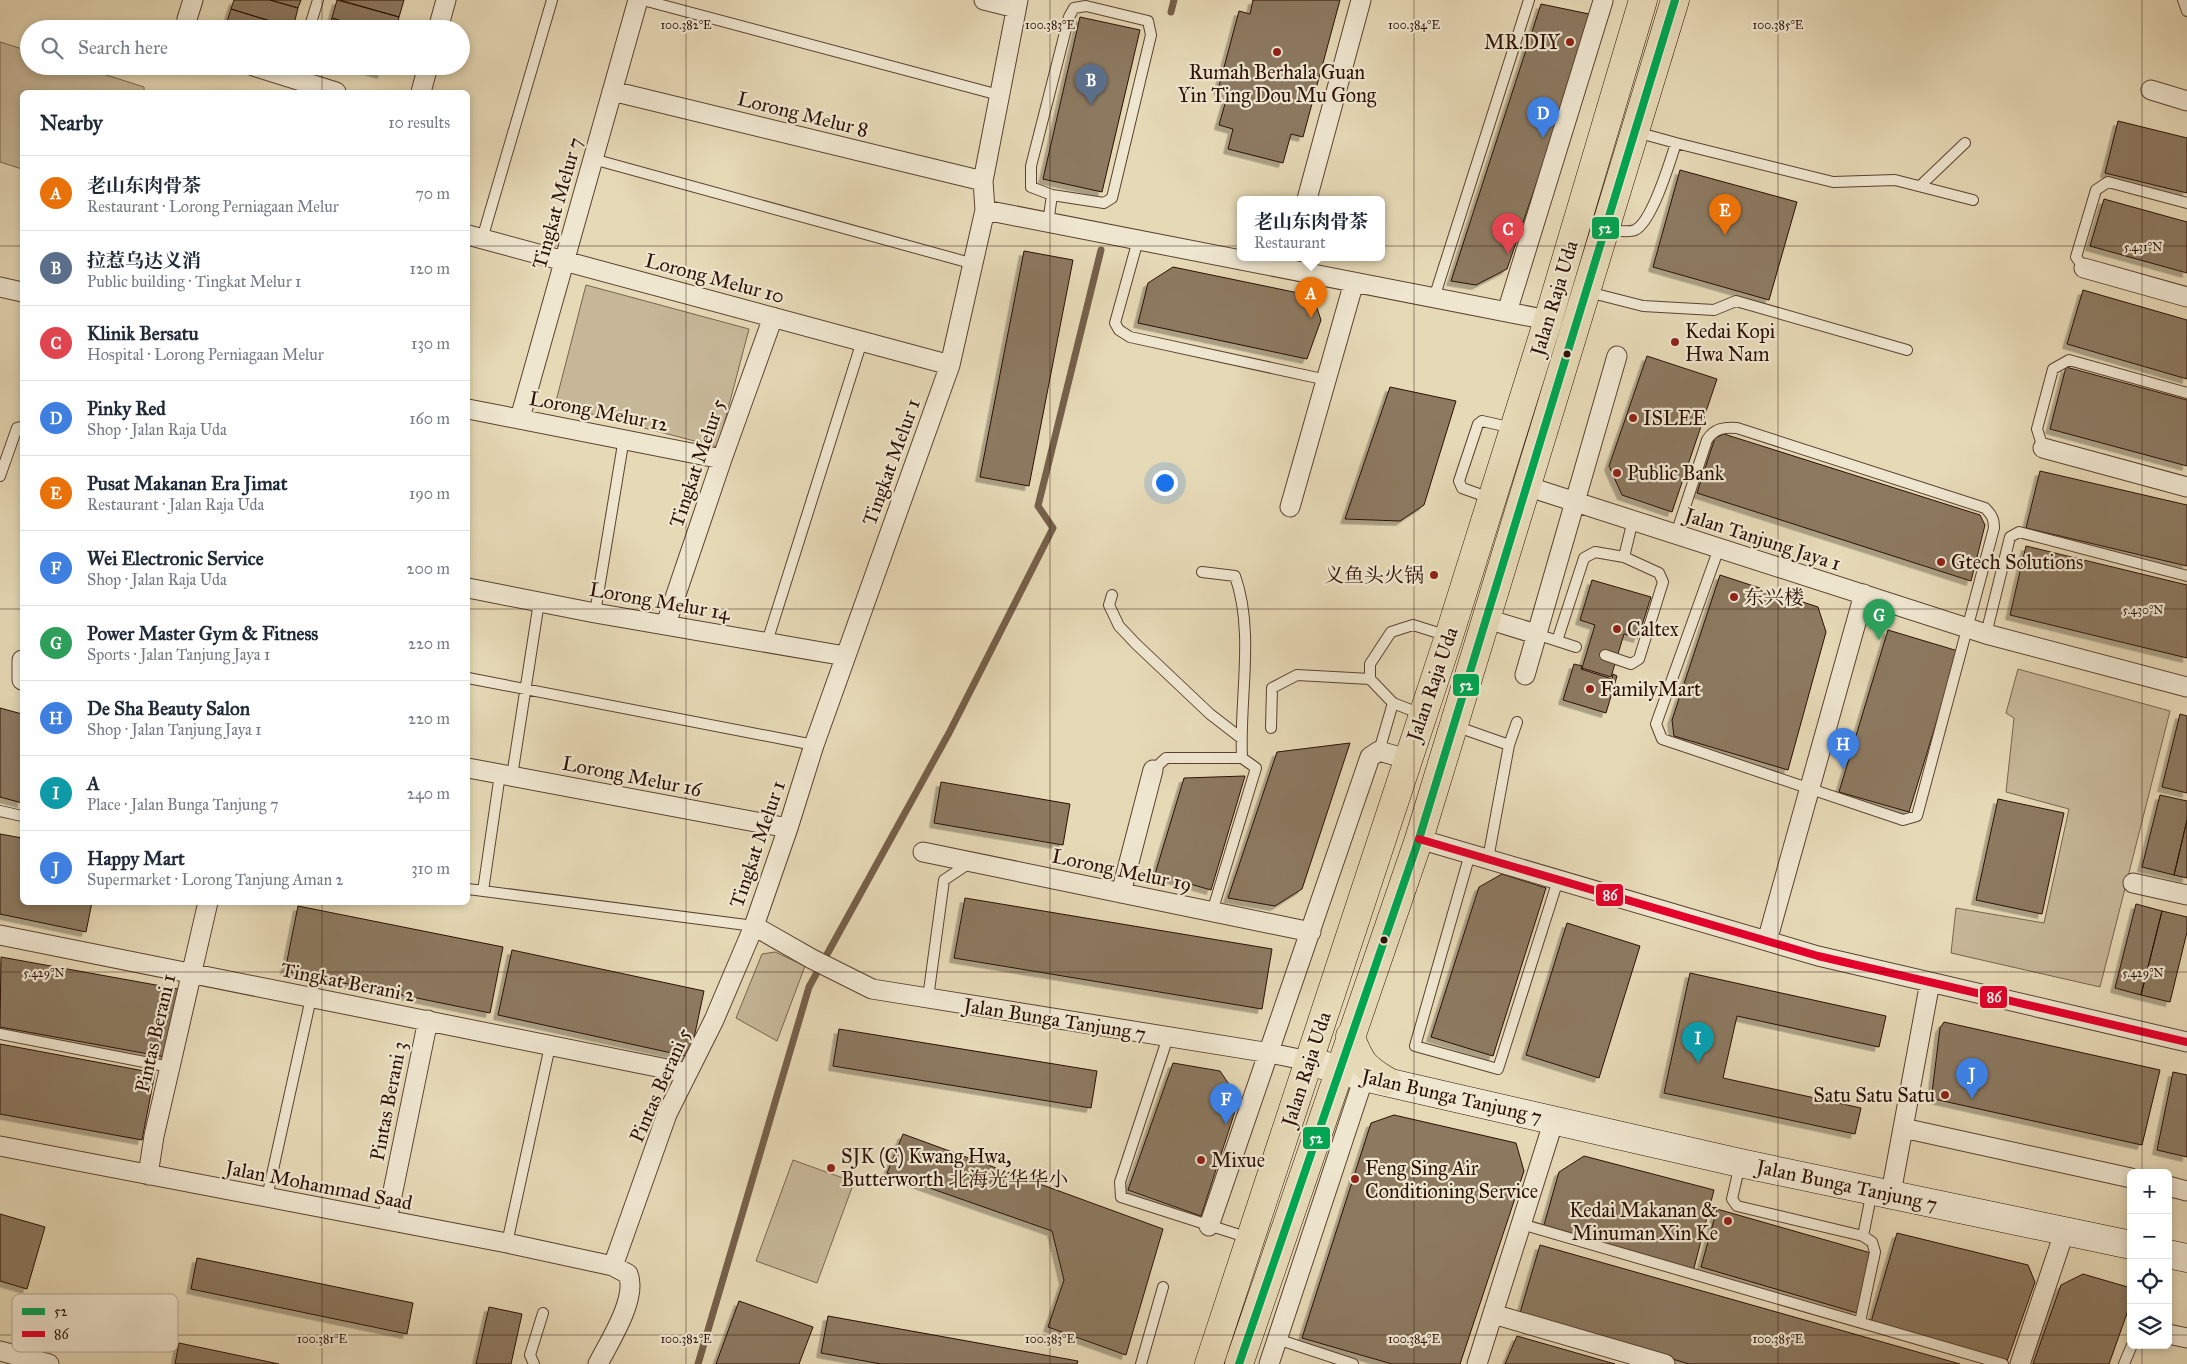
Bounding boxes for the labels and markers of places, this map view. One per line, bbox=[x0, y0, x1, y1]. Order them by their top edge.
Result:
place label: MR.DIY bbox=[1484, 30, 1561, 54]
marker: MR.DIY bbox=[1564, 36, 1576, 48]
marker: Rumah Berhala Guan Yin Ting Dou Mu Gong bbox=[1271, 46, 1283, 58]
place label: Rumah Berhala Guan Yin Ting Dou Mu Gong bbox=[1178, 60, 1377, 108]
pin: B bbox=[1075, 64, 1107, 105]
pin: D bbox=[1527, 97, 1559, 138]
pin: E bbox=[1709, 194, 1741, 235]
pin: C bbox=[1492, 213, 1524, 254]
pin: A bbox=[1295, 277, 1327, 318]
place label: Kedai Kopi Hwa Nam bbox=[1685, 319, 1776, 366]
marker: Kedai Kopi Hwa Nam bbox=[1669, 336, 1681, 348]
unlabelled marker bbox=[1562, 349, 1572, 359]
place label: ISLEE bbox=[1643, 406, 1707, 430]
marker: ISLEE bbox=[1627, 412, 1639, 424]
place label: Public Bank bbox=[1627, 461, 1725, 485]
marker: Public Bank bbox=[1611, 467, 1623, 479]
place label: Gtech Solutions bbox=[1951, 550, 2083, 574]
marker: Gtech Solutions bbox=[1935, 556, 1947, 568]
place label: 义鱼头火锅 bbox=[1324, 563, 1424, 587]
marker: 义鱼头火锅 bbox=[1428, 569, 1440, 581]
place label: 东兴楼 bbox=[1744, 585, 1804, 609]
marker: 东兴楼 bbox=[1728, 591, 1740, 603]
pin: G bbox=[1863, 599, 1895, 640]
place label: Caltex bbox=[1627, 617, 1679, 641]
marker: Caltex bbox=[1611, 623, 1623, 635]
place label: FamilyMart bbox=[1600, 677, 1701, 701]
marker: FamilyMart bbox=[1584, 683, 1596, 695]
pin: H bbox=[1827, 728, 1859, 769]
unlabelled marker bbox=[1379, 935, 1389, 945]
pin: I bbox=[1682, 1022, 1714, 1063]
pin: J bbox=[1956, 1058, 1988, 1099]
pin: F bbox=[1210, 1083, 1242, 1124]
place label: Satu Satu Satu bbox=[1813, 1083, 1935, 1107]
marker: Satu Satu Satu bbox=[1939, 1089, 1951, 1101]
place label: SJK (C) Kwang Hwa, Butterworth 北海光华华小 bbox=[841, 1144, 1068, 1191]
place label: Mixue bbox=[1211, 1148, 1265, 1172]
marker: Mixue bbox=[1195, 1154, 1207, 1166]
place label: Feng Sing Air Conditioning Service bbox=[1365, 1156, 1538, 1204]
marker: SJK (C) Kwang Hwa, Butterworth 北海光华华小 bbox=[825, 1162, 837, 1174]
marker: Feng Sing Air Conditioning Service bbox=[1349, 1173, 1361, 1185]
place label: Kedai Makanan & Minuman Xin Ke bbox=[1569, 1198, 1718, 1245]
marker: Kedai Makanan & Minuman Xin Ke bbox=[1722, 1215, 1734, 1227]

